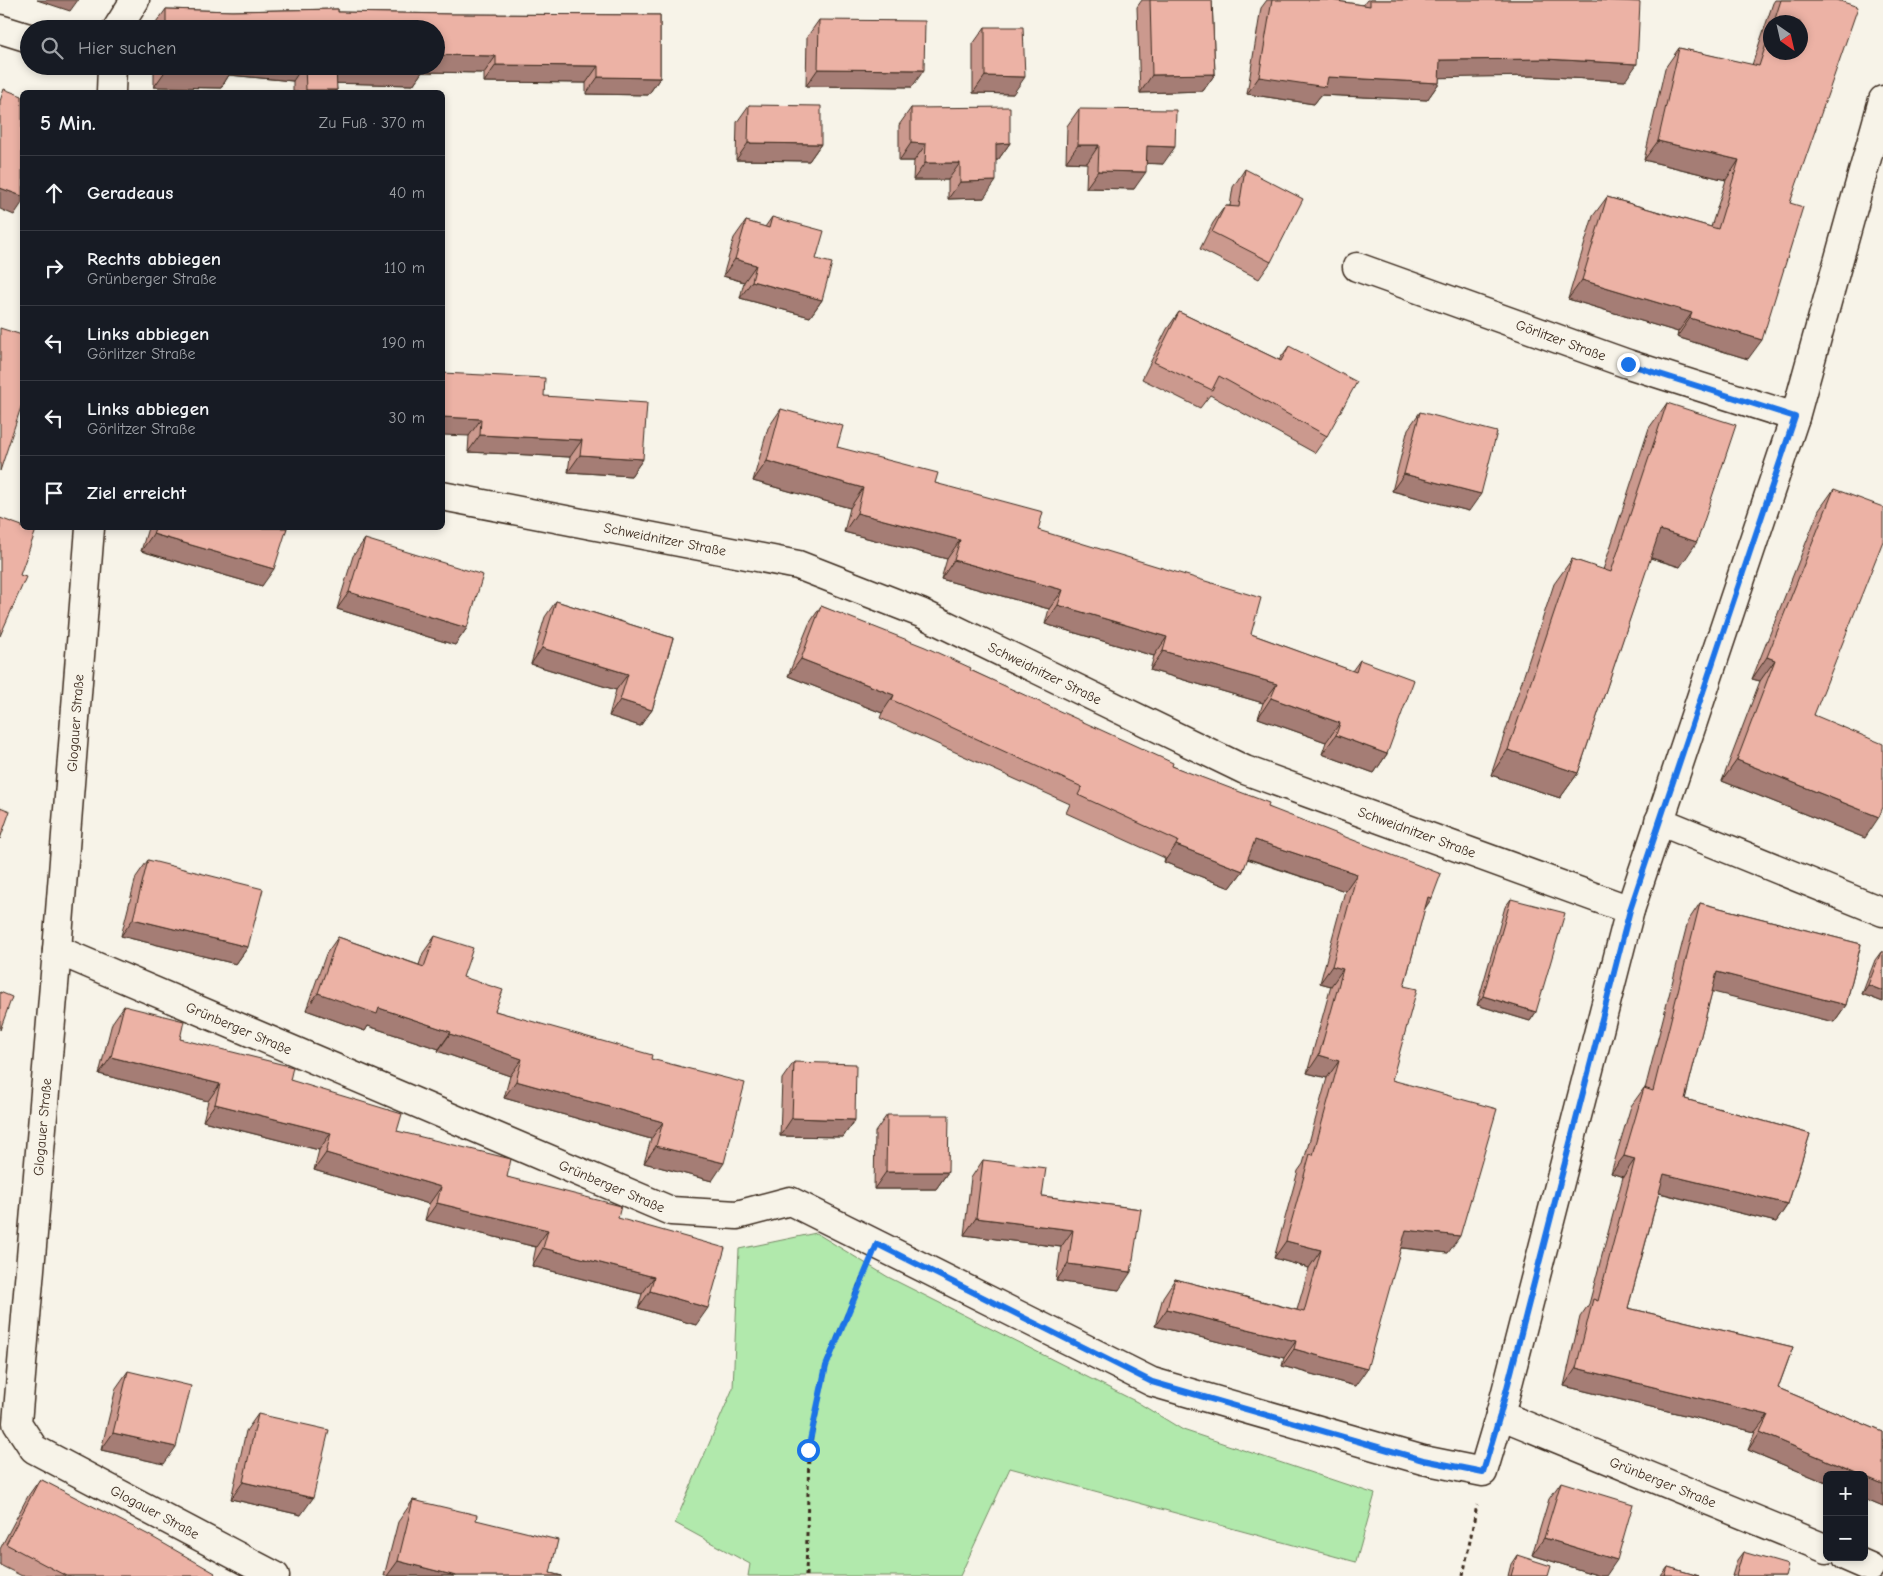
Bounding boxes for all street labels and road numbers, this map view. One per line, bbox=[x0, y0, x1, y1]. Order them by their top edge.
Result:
street label: Görlitzer Straße bbox=[1513, 316, 1608, 365]
street label: Schweidnitzer Straße bbox=[602, 519, 728, 560]
street label: Schweidnitzer Straße bbox=[985, 639, 1104, 708]
street label: Glogauer Straße bbox=[64, 673, 87, 773]
street label: Schweidnitzer Straße bbox=[1356, 803, 1478, 862]
street label: Grünberger Straße bbox=[183, 998, 294, 1058]
street label: Glogauer Straße bbox=[30, 1077, 55, 1177]
street label: Grünberger Straße bbox=[556, 1156, 667, 1216]
street label: Grünberger Straße bbox=[1607, 1453, 1719, 1512]
street label: Glogauer Straße bbox=[107, 1482, 202, 1543]

